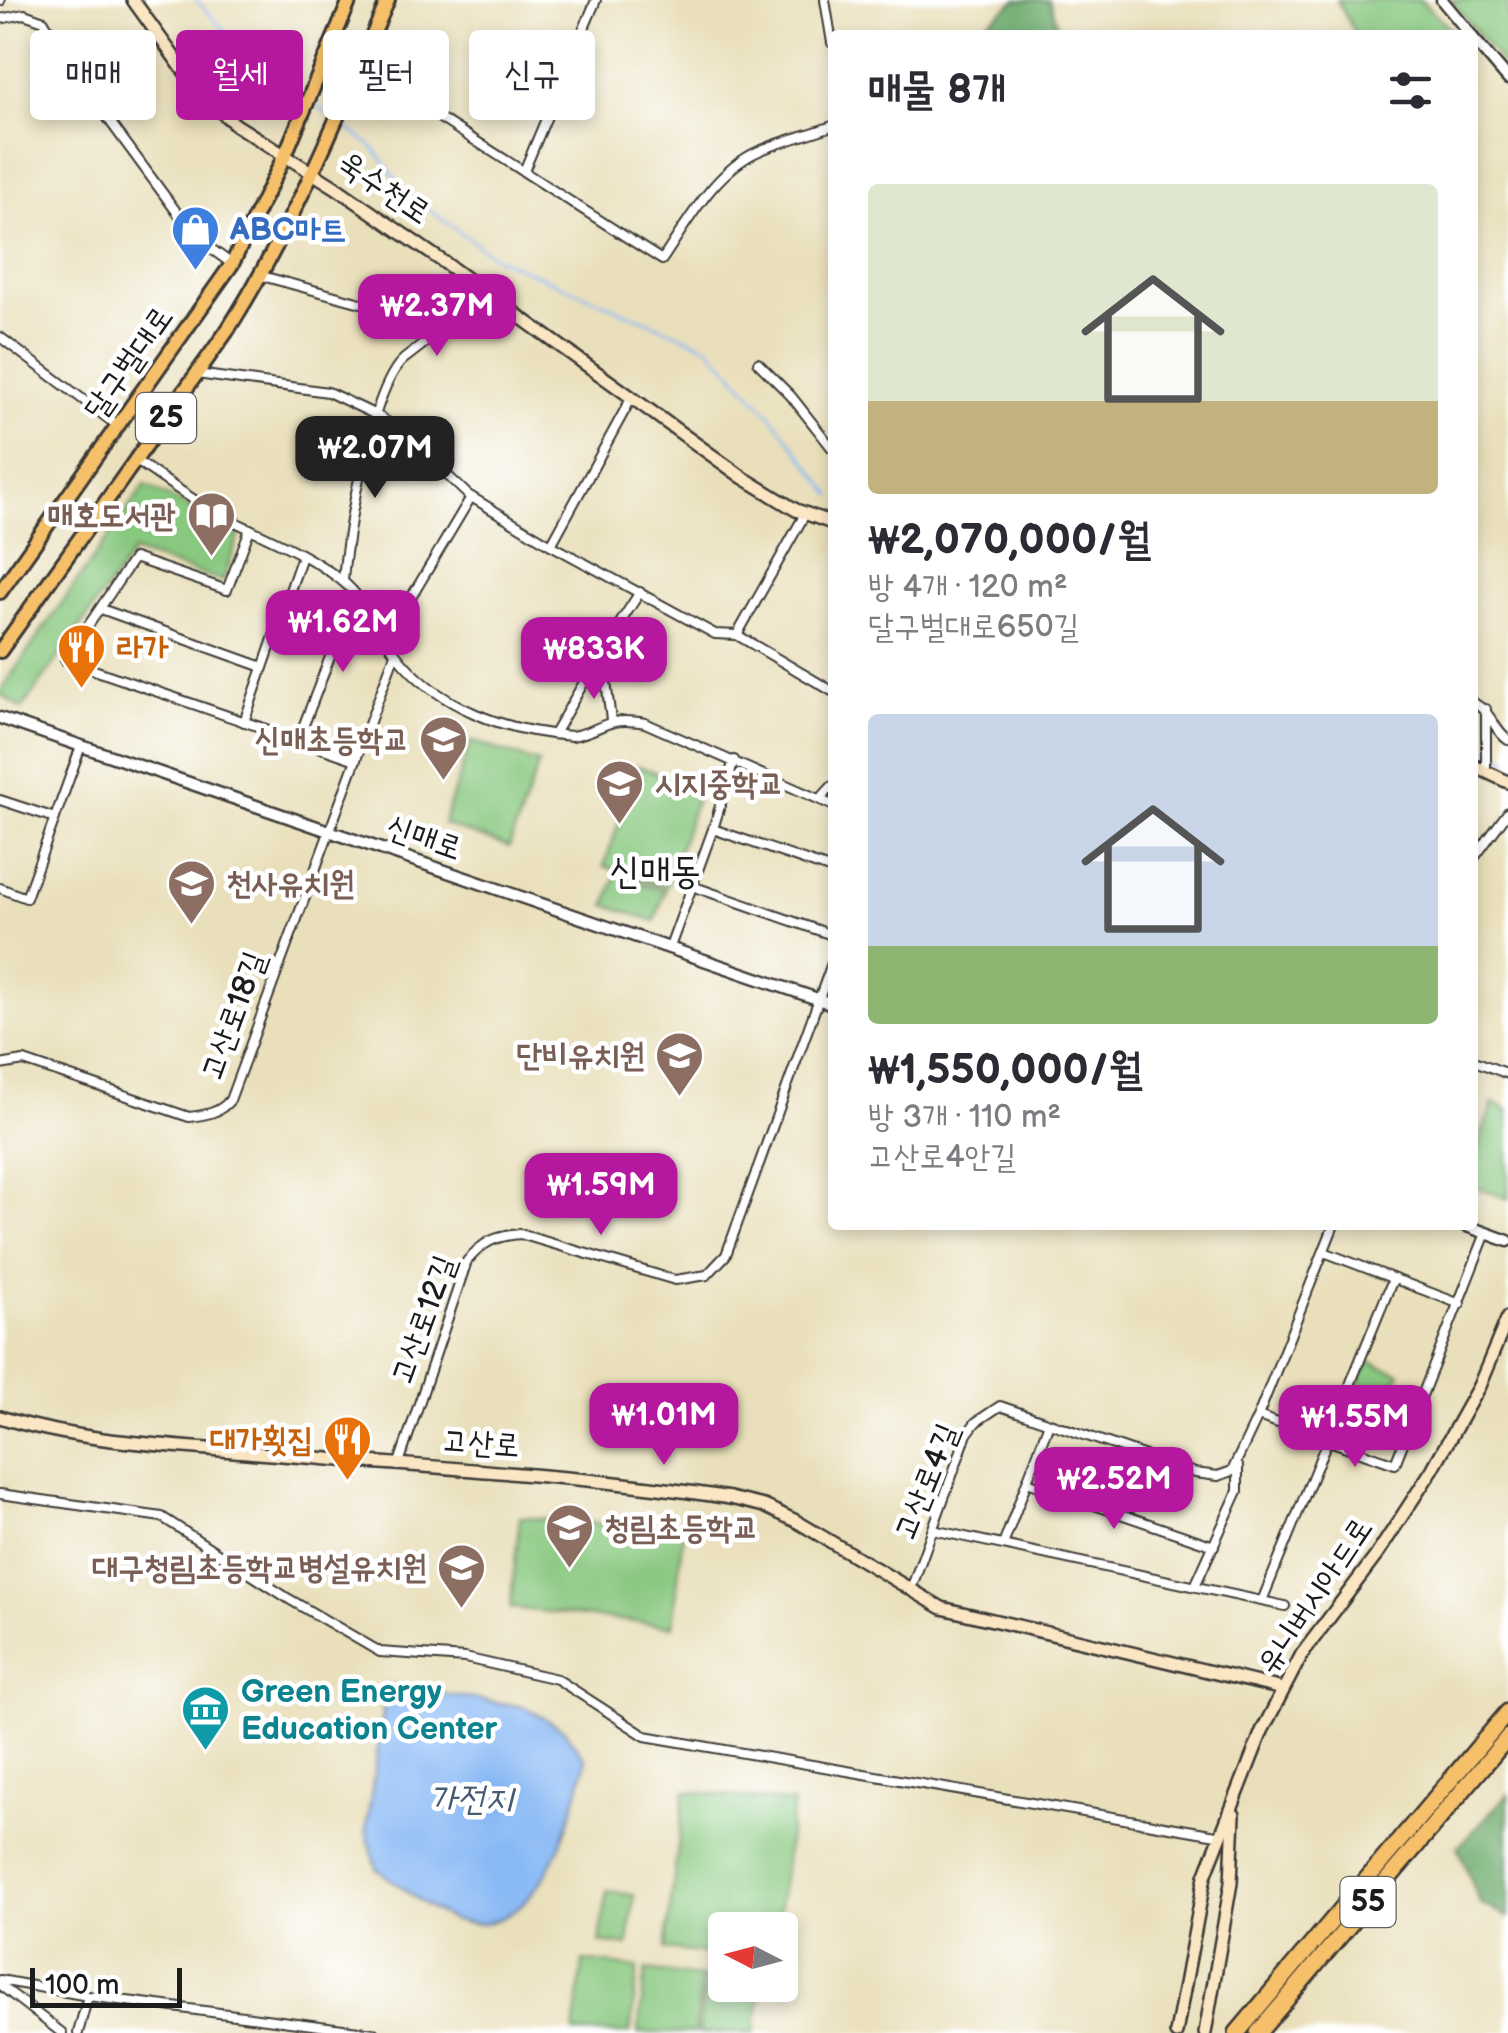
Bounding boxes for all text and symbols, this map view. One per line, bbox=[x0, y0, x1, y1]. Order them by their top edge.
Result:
chip: 매매 bbox=[30, 30, 156, 120]
chip: 월세 bbox=[176, 30, 303, 120]
chip: 필터 bbox=[323, 30, 449, 120]
chip: 신규 bbox=[469, 30, 595, 120]
icon: filters bbox=[1383, 63, 1438, 118]
text: 매물 8개 bbox=[868, 65, 1006, 116]
street label: 욱수천로 bbox=[330, 143, 438, 233]
shop icon: ABC마트 bbox=[169, 204, 221, 272]
place label: ABC마트 bbox=[229, 211, 346, 250]
icon: home bbox=[1063, 249, 1243, 429]
pin: ₩2.37M bbox=[356, 274, 518, 359]
text: ₩2.37M bbox=[380, 287, 494, 326]
street label: 달구벌대로 bbox=[76, 299, 182, 427]
road number: 25 bbox=[136, 393, 196, 443]
pin: ₩2.07M bbox=[294, 416, 456, 501]
text: ₩2.07M bbox=[317, 429, 433, 468]
library icon: 매호도서관 bbox=[185, 490, 237, 558]
place label: 매호도서관 bbox=[47, 497, 176, 536]
text: ₩2,070,000/월 bbox=[868, 515, 1151, 566]
text: 방 4개 · 120 m² bbox=[868, 568, 1068, 607]
pin: ₩1.62M bbox=[262, 590, 424, 675]
text: ₩1.62M bbox=[288, 603, 398, 642]
text: 달구벌대로650길 bbox=[868, 608, 1079, 647]
pin: ₩833K bbox=[524, 617, 664, 702]
restaurant icon: 라가 bbox=[56, 622, 108, 690]
place label: 라가 bbox=[117, 629, 169, 668]
text: ₩833K bbox=[543, 630, 645, 669]
school or university icon: 신매초등학교 bbox=[418, 714, 470, 782]
place label: 신매초등학교 bbox=[255, 721, 409, 760]
school or university icon: 시지중학교 bbox=[594, 758, 646, 826]
place label: 시지중학교 bbox=[655, 765, 784, 804]
icon: home bbox=[1063, 779, 1243, 959]
street label: 신매로 bbox=[381, 807, 467, 869]
district label: 신매동 bbox=[609, 849, 701, 894]
school or university icon: 천사유치원 bbox=[165, 858, 217, 926]
place label: 천사유치원 bbox=[226, 865, 355, 904]
street label: 고산로18길 bbox=[193, 946, 275, 1086]
school or university icon: 단비유치원 bbox=[654, 1030, 706, 1098]
place label: 단비유치원 bbox=[516, 1037, 645, 1076]
text: ₩1,550,000/월 bbox=[868, 1045, 1143, 1096]
text: 방 3개 · 110 m² bbox=[868, 1098, 1061, 1137]
text: 고산로4안길 bbox=[868, 1138, 1016, 1177]
pin: ₩1.59M bbox=[520, 1153, 682, 1238]
text: ₩1.59M bbox=[546, 1166, 656, 1205]
street label: 고산로12길 bbox=[383, 1250, 465, 1390]
pin: ₩1.01M bbox=[583, 1383, 745, 1468]
pin: ₩1.55M bbox=[1274, 1385, 1436, 1470]
text: ₩1.01M bbox=[611, 1396, 717, 1435]
text: ₩1.55M bbox=[1301, 1398, 1409, 1437]
restaurant icon: 대가횟집 bbox=[322, 1414, 374, 1482]
street label: 고산로4길 bbox=[886, 1418, 968, 1546]
place label: 대가횟집 bbox=[210, 1421, 313, 1460]
street label: 고산로 bbox=[441, 1422, 521, 1466]
pin: ₩2.52M bbox=[1033, 1447, 1195, 1532]
text: ₩2.52M bbox=[1056, 1460, 1172, 1499]
school or university icon: 청림초등학교 bbox=[543, 1502, 595, 1570]
place label: 청림초등학교 bbox=[604, 1509, 759, 1548]
street label: 유니버시아드로 bbox=[1248, 1510, 1382, 1682]
school or university icon: 대구청림초등학교병설유치원 bbox=[436, 1542, 488, 1610]
place label: 대구청림초등학교병설유치원 bbox=[92, 1549, 427, 1588]
place label: Green Energy Education Center bbox=[241, 1673, 498, 1749]
museum icon: Green Energy Education Center bbox=[180, 1684, 232, 1752]
water label: 가전지 bbox=[429, 1778, 517, 1821]
road number: 55 bbox=[1340, 1877, 1396, 1927]
north arrow bbox=[708, 1912, 798, 2002]
map controls bbox=[708, 1912, 798, 2002]
scale bar bbox=[30, 1963, 182, 2008]
text: 100 m bbox=[45, 1969, 119, 2002]

